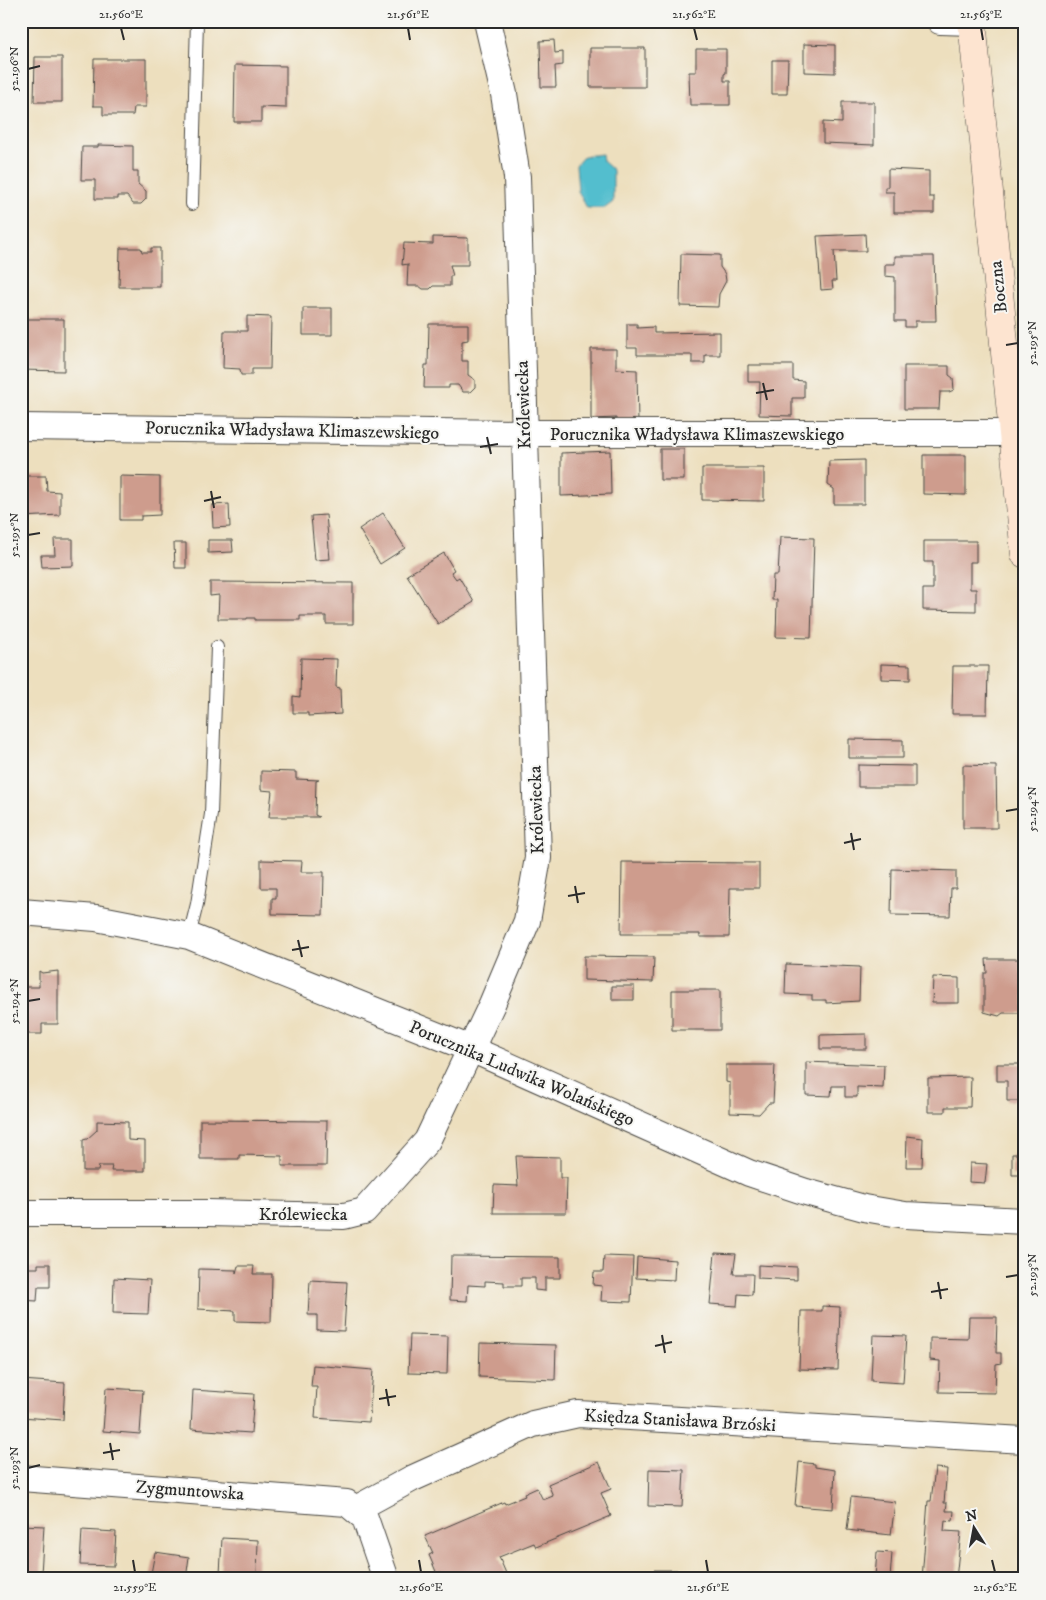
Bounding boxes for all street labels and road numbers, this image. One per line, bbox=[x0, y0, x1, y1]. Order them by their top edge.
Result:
street label: Boczna bbox=[985, 259, 1013, 314]
street label: Królewiecka bbox=[511, 360, 537, 450]
street label: Porucznika Władysława Klimaszewskiego bbox=[145, 417, 440, 445]
street label: Porucznika Władysława Klimaszewskiego bbox=[550, 424, 844, 446]
street label: Królewiecka bbox=[524, 765, 550, 855]
street label: Porucznika Ludwika Wolańskiego bbox=[406, 1016, 638, 1132]
street label: Królewiecka bbox=[259, 1204, 348, 1226]
street label: Księdza Stanisława Brzóski bbox=[583, 1405, 776, 1437]
street label: Zygmuntowska bbox=[135, 1476, 245, 1506]

